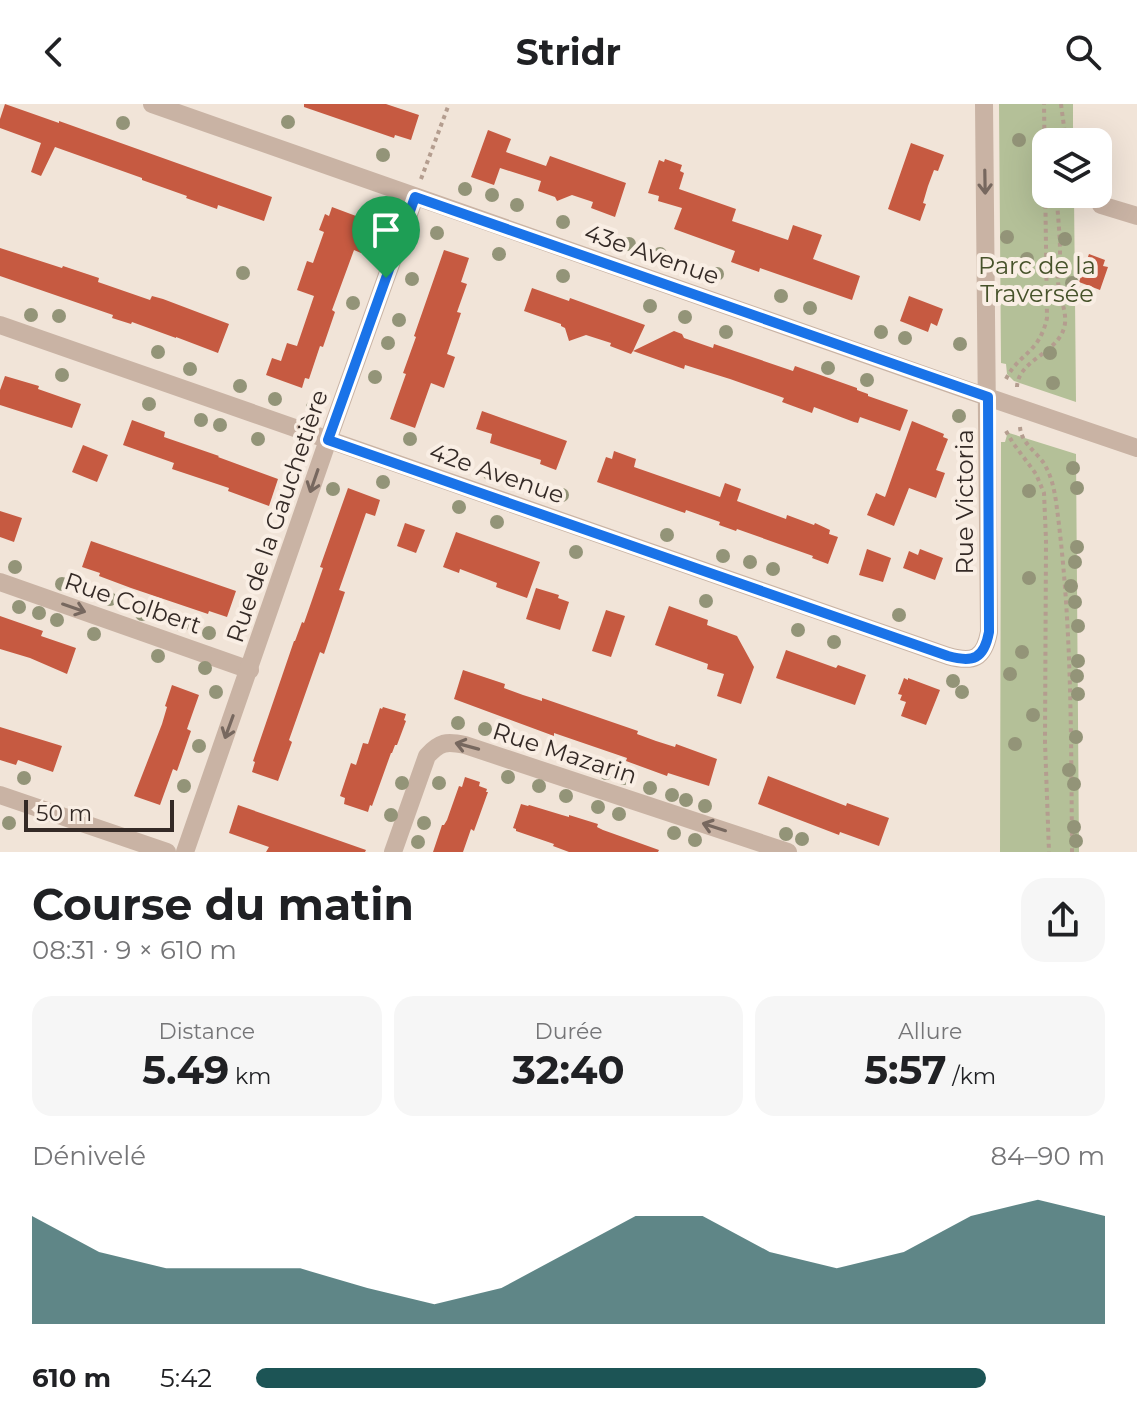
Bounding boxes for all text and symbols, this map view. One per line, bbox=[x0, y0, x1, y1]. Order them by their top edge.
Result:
icon: back bbox=[32, 30, 76, 74]
text: Stridr bbox=[516, 30, 621, 74]
icon: search bbox=[1061, 30, 1105, 74]
map controls bbox=[1032, 128, 1112, 208]
button: layers bbox=[1032, 128, 1112, 208]
one-way arrow bbox=[977, 168, 993, 195]
pin bbox=[352, 196, 420, 278]
icon: arrive bbox=[364, 208, 408, 252]
street label: 43e Avenue bbox=[581, 217, 723, 291]
park label: Parc de la Traversée bbox=[978, 251, 1096, 308]
street label: Rue de la Gauchetière bbox=[220, 386, 334, 646]
street label: Rue Victoria bbox=[950, 429, 979, 575]
street label: 42e Avenue bbox=[426, 436, 568, 510]
one-way arrow bbox=[305, 468, 320, 493]
street label: Rue Colbert bbox=[61, 566, 205, 640]
one-way arrow bbox=[61, 601, 86, 616]
one-way arrow bbox=[221, 714, 236, 739]
street label: Rue Mazarin bbox=[489, 716, 641, 790]
one-way arrow bbox=[454, 738, 480, 753]
scale bar bbox=[24, 796, 174, 832]
text: 50 m bbox=[36, 800, 92, 827]
one-way arrow bbox=[701, 819, 726, 834]
text: Course du matin bbox=[32, 877, 414, 931]
button: share bbox=[1021, 878, 1105, 962]
text: 08:31 · 9 × 610 m bbox=[32, 934, 237, 966]
text: Distance bbox=[159, 1018, 255, 1045]
text: Durée bbox=[534, 1018, 603, 1045]
text: Allure bbox=[898, 1018, 962, 1045]
text: 5.49 bbox=[142, 1045, 229, 1094]
text: 32:40 bbox=[512, 1045, 625, 1094]
text: 5:57 bbox=[864, 1045, 947, 1094]
text: km bbox=[229, 1063, 271, 1090]
text: /km bbox=[947, 1063, 996, 1090]
text: Dénivelé bbox=[32, 1140, 146, 1172]
text: 84–90 m bbox=[991, 1140, 1105, 1172]
text: 610 m bbox=[32, 1362, 111, 1394]
text: 5:42 bbox=[160, 1362, 212, 1394]

